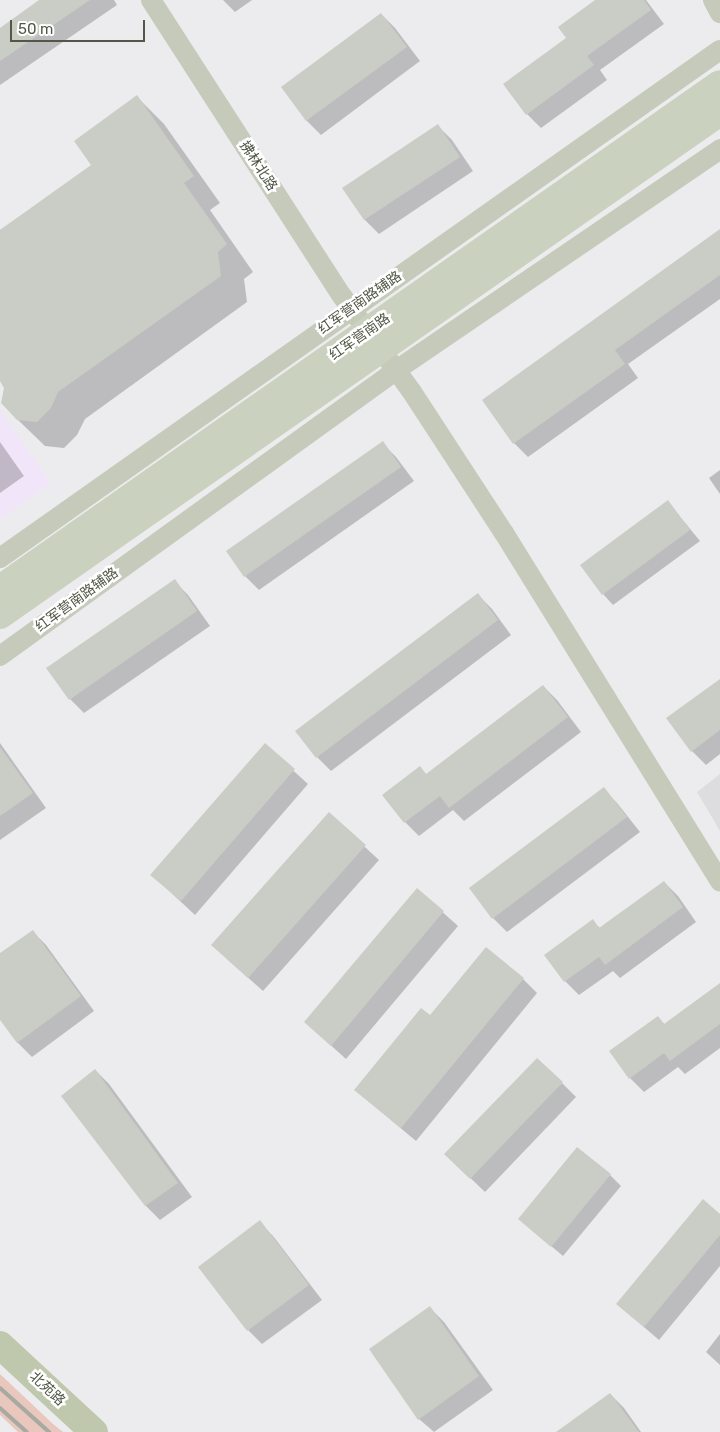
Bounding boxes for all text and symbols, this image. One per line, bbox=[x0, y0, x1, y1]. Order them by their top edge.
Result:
scale bar bbox=[12, 10, 148, 42]
text: 50 m bbox=[18, 20, 53, 38]
street label: 拂林北路 bbox=[236, 138, 280, 194]
street label: 红军营南路辅路 bbox=[315, 268, 405, 338]
street label: 红军营南路 bbox=[327, 310, 393, 364]
street label: 红军营南路辅路 bbox=[32, 564, 122, 636]
street label: 北苑路 bbox=[26, 1369, 68, 1409]

